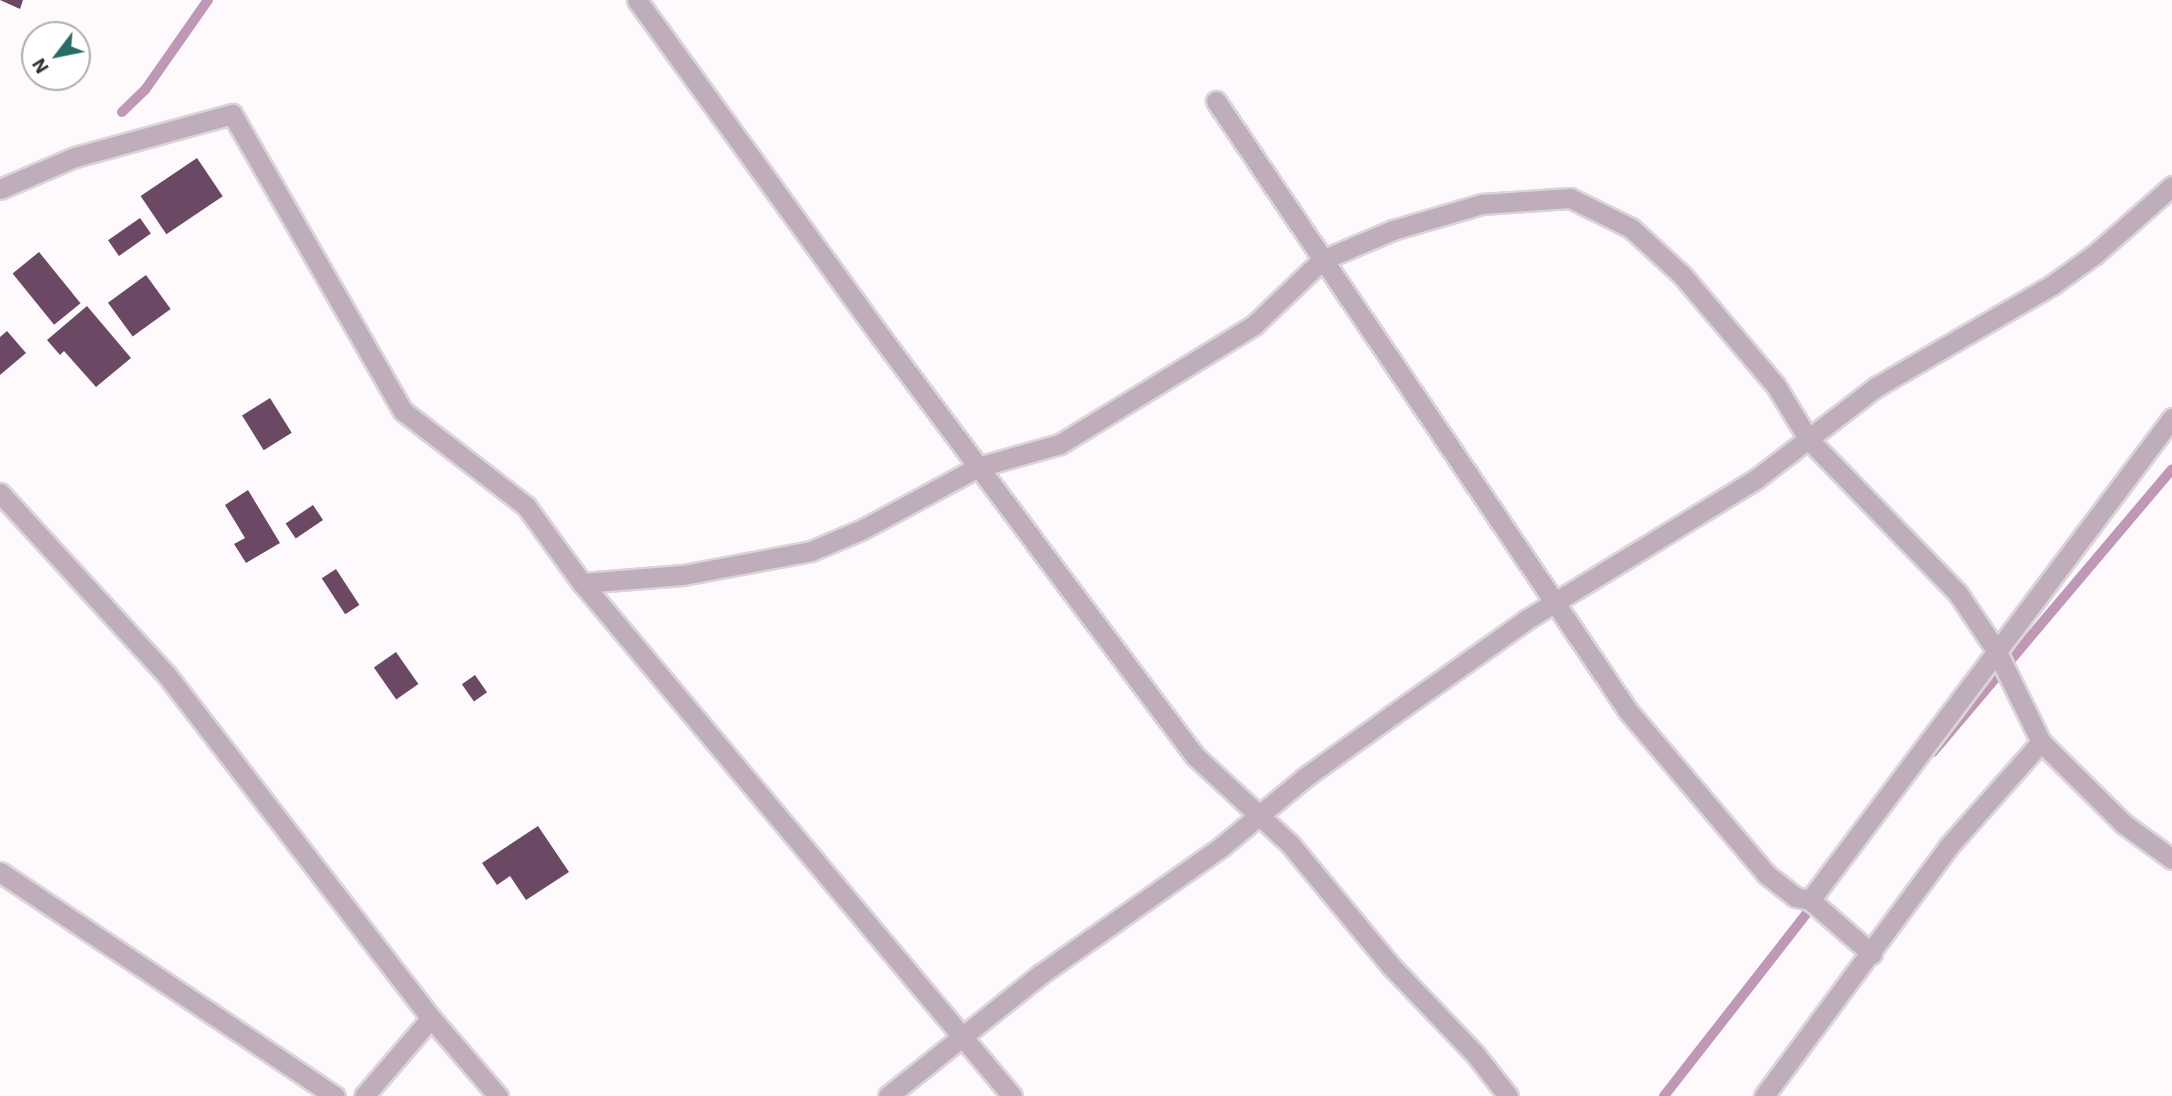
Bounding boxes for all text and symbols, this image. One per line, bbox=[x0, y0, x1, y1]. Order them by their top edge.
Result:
north arrow bbox=[21, 21, 91, 91]
text: N bbox=[26, 54, 54, 78]

